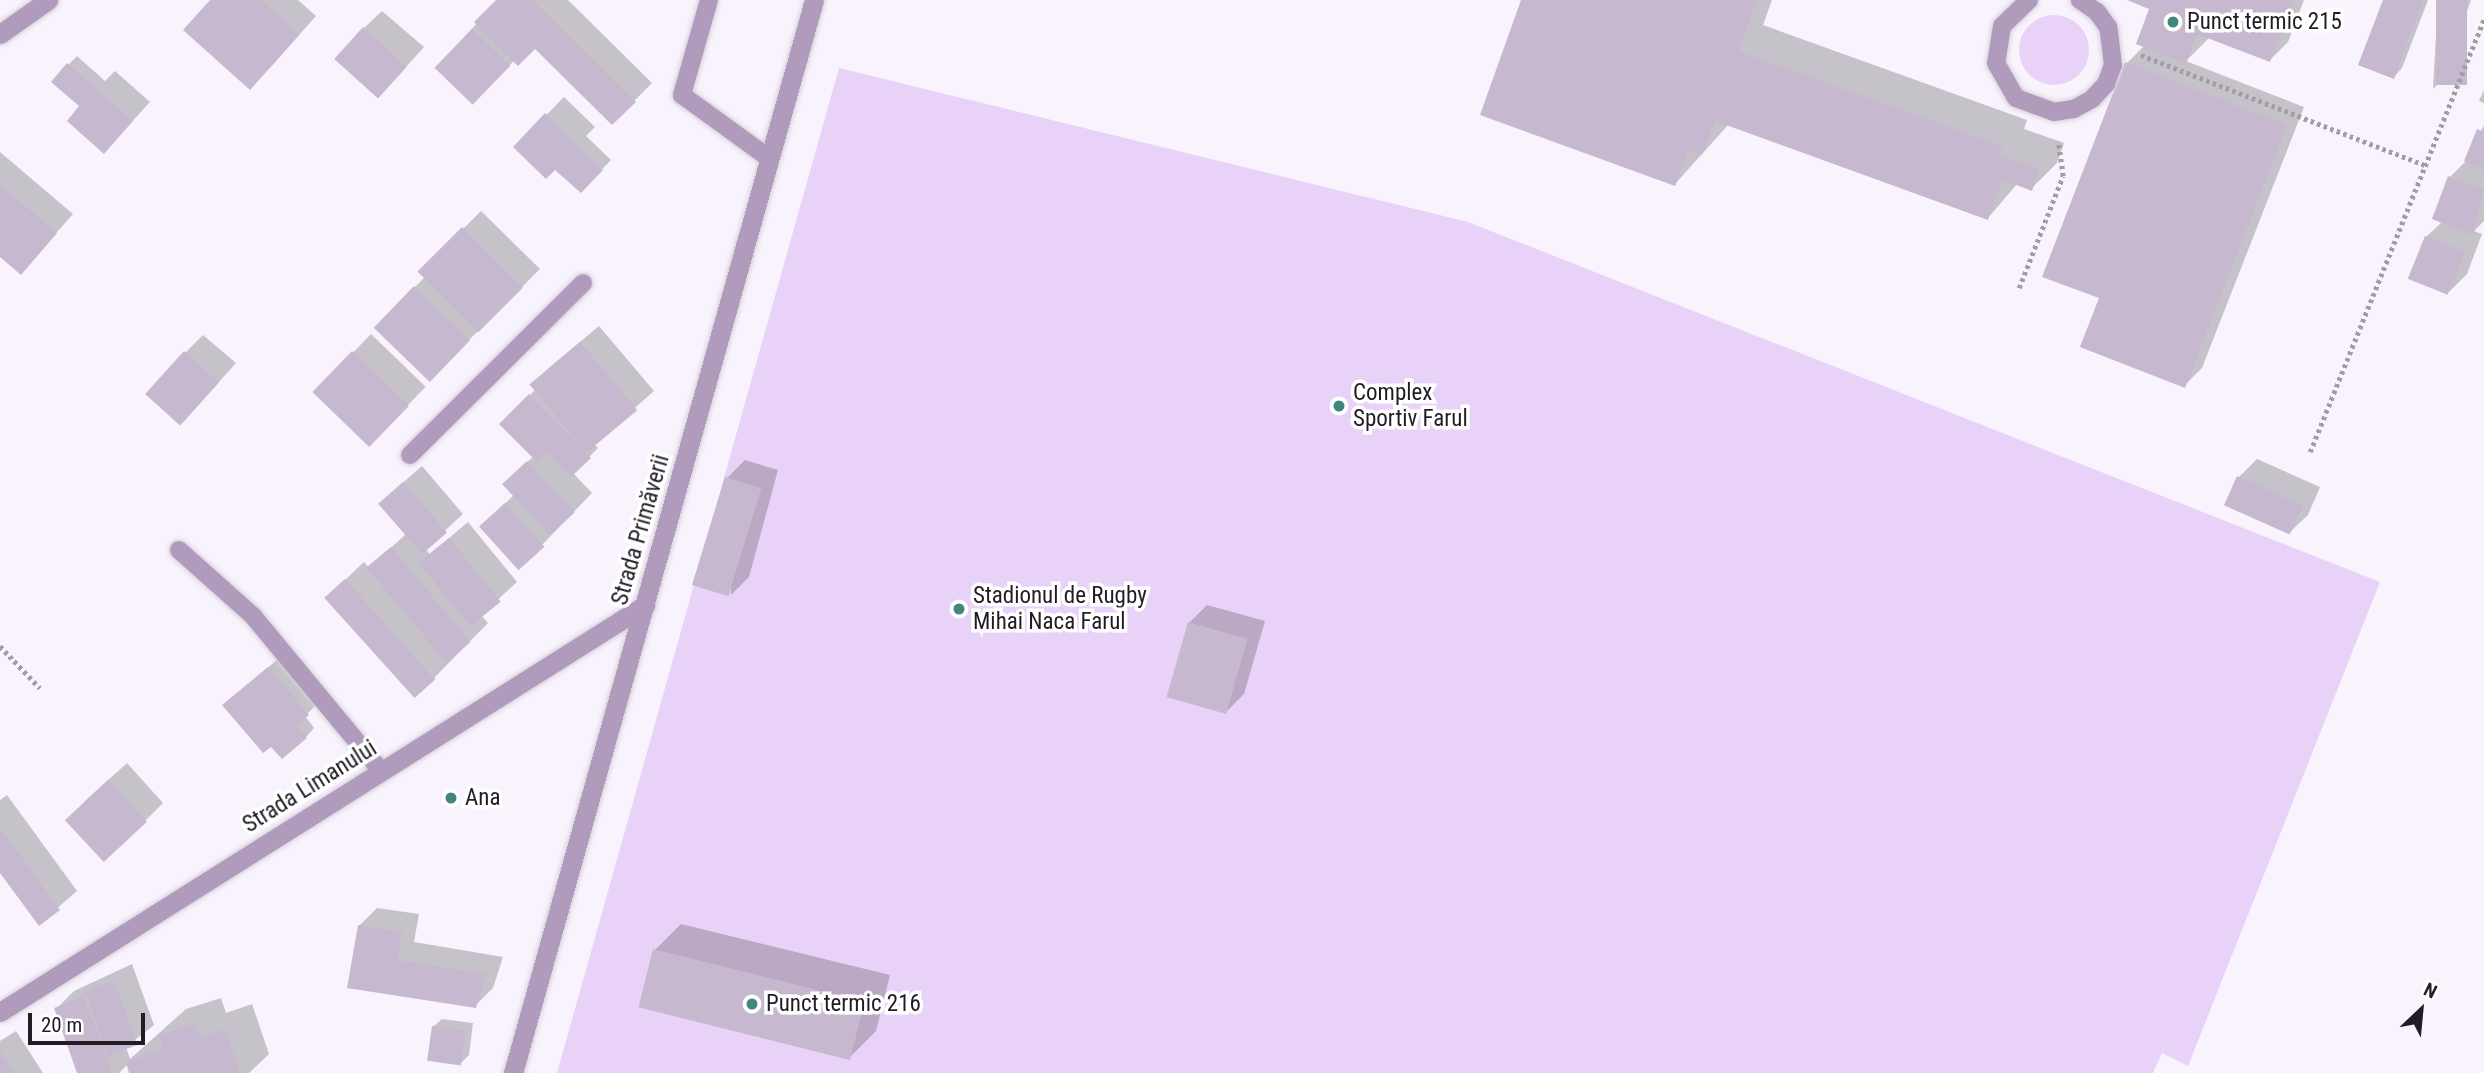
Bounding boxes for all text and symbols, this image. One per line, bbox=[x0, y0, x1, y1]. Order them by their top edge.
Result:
place label: Punct termic 215 bbox=[2187, 8, 2342, 36]
marker: Punct termic 215 bbox=[2165, 14, 2181, 30]
place label: Complex Sportiv Farul bbox=[1353, 379, 1468, 433]
marker: Complex Sportiv Farul bbox=[1331, 398, 1347, 414]
street label: Strada Primăverii bbox=[606, 452, 676, 608]
place label: Stadionul de Rugby Mihai Naca Farul bbox=[973, 582, 1147, 636]
marker: Stadionul de Rugby Mihai Naca Farul bbox=[951, 601, 967, 617]
street label: Strada Limanului bbox=[238, 735, 382, 839]
place label: Ana bbox=[465, 784, 500, 812]
marker: Ana bbox=[443, 790, 459, 806]
north arrow bbox=[2386, 975, 2456, 1045]
text: N bbox=[2420, 978, 2441, 1004]
place label: Punct termic 216 bbox=[766, 990, 921, 1018]
marker: Punct termic 216 bbox=[744, 996, 760, 1012]
scale bar bbox=[32, 1000, 149, 1044]
text: 20 m bbox=[41, 1013, 82, 1037]

